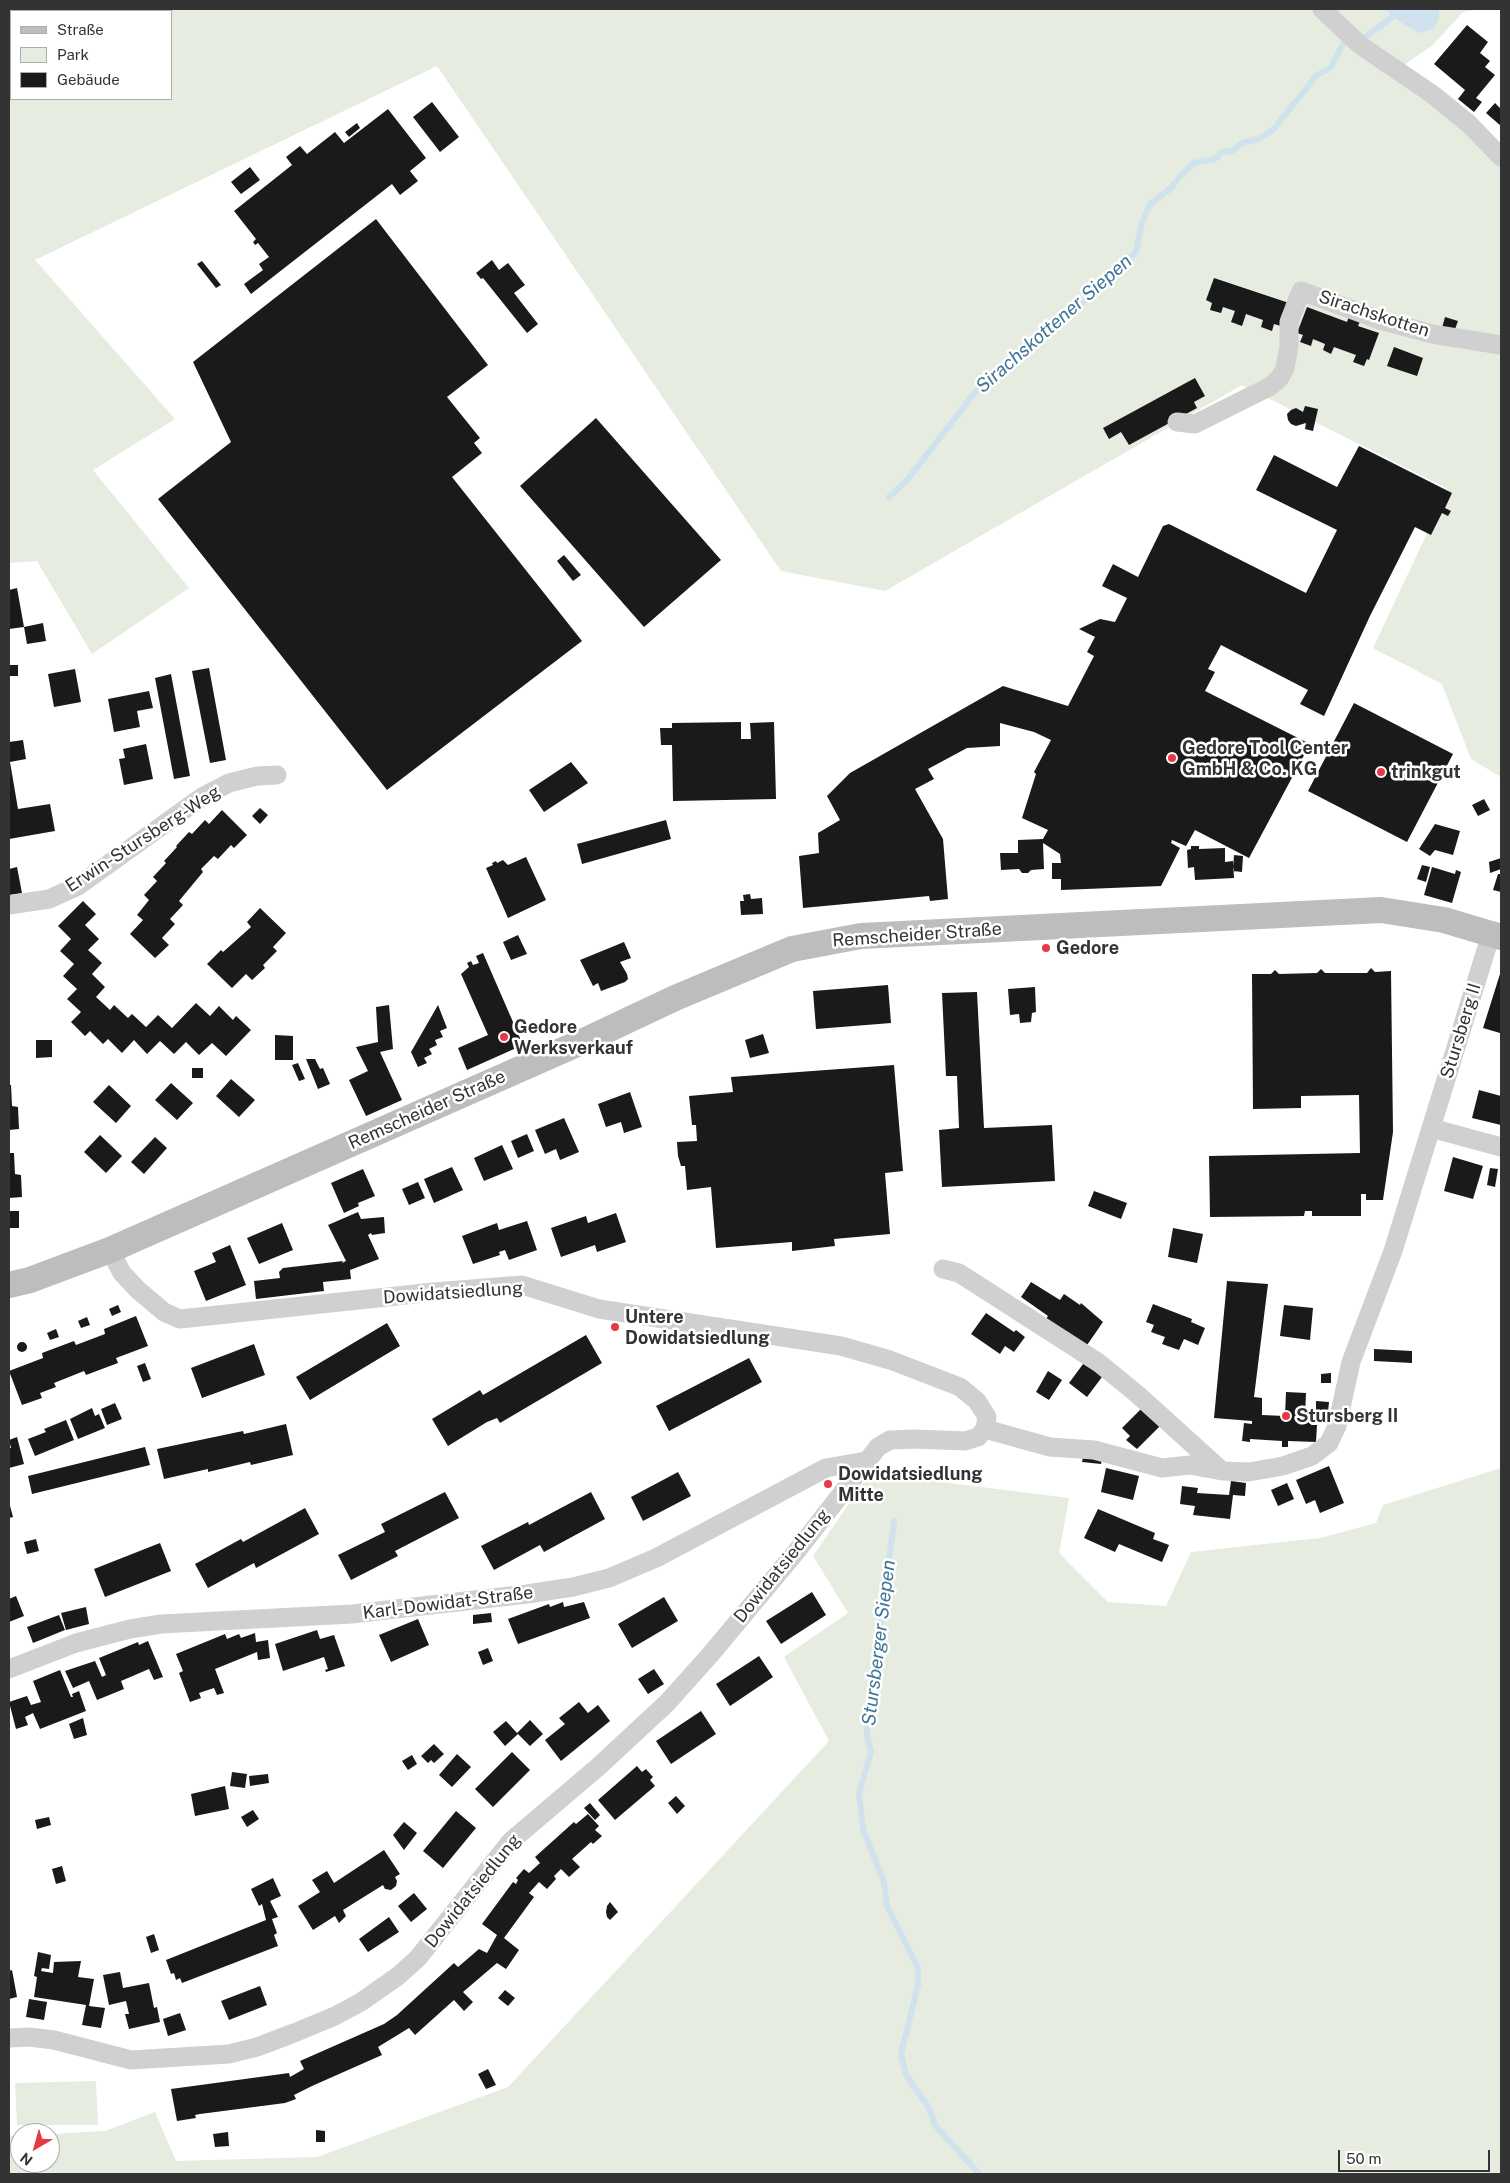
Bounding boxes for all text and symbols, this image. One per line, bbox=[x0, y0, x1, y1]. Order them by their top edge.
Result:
legend bbox=[10, 10, 172, 100]
text: Straße bbox=[57, 21, 104, 38]
text: Park bbox=[57, 46, 89, 63]
text: Gebäude bbox=[57, 71, 120, 88]
water label: Sirachskottener Siepen bbox=[971, 250, 1137, 398]
street label: Sirachskotten bbox=[1316, 286, 1432, 342]
place label: Gedore Tool Center GmbH & Co. KG bbox=[1182, 737, 1348, 780]
marker: Gedore Tool Center GmbH & Co. KG bbox=[1166, 752, 1178, 764]
place label: trinkgut bbox=[1391, 761, 1461, 783]
marker: trinkgut bbox=[1375, 766, 1387, 778]
street label: Erwin-Stursberg-Weg bbox=[62, 781, 224, 897]
street label: Remscheider Straße bbox=[832, 918, 1002, 952]
place label: Gedore bbox=[1056, 937, 1119, 959]
marker: Gedore bbox=[1040, 942, 1052, 954]
street label: Stursberg II bbox=[1436, 981, 1486, 1081]
place label: Gedore Werksverkauf bbox=[514, 1016, 633, 1058]
marker: Gedore Werksverkauf bbox=[498, 1031, 510, 1043]
street label: Remscheider Straße bbox=[345, 1066, 509, 1154]
street label: Dowidatsiedlung bbox=[382, 1277, 524, 1309]
place label: Untere Dowidatsiedlung bbox=[625, 1306, 770, 1348]
marker: Untere Dowidatsiedlung bbox=[609, 1321, 621, 1333]
place label: Stursberg II bbox=[1296, 1405, 1398, 1427]
marker: Stursberg II bbox=[1280, 1410, 1292, 1422]
place label: Dowidatsiedlung Mitte bbox=[838, 1463, 983, 1506]
marker: Dowidatsiedlung Mitte bbox=[822, 1478, 834, 1490]
street label: Dowidatsiedlung bbox=[729, 1505, 835, 1627]
water label: Stursberger Siepen bbox=[858, 1559, 900, 1727]
street label: Karl-Dowidat-Straße bbox=[362, 1582, 534, 1624]
street label: Dowidatsiedlung bbox=[420, 1830, 526, 1952]
north arrow bbox=[10, 2123, 60, 2173]
scale bar bbox=[1340, 2140, 1492, 2172]
text: N bbox=[17, 2149, 36, 2169]
text: 50 m bbox=[1346, 2150, 1381, 2167]

